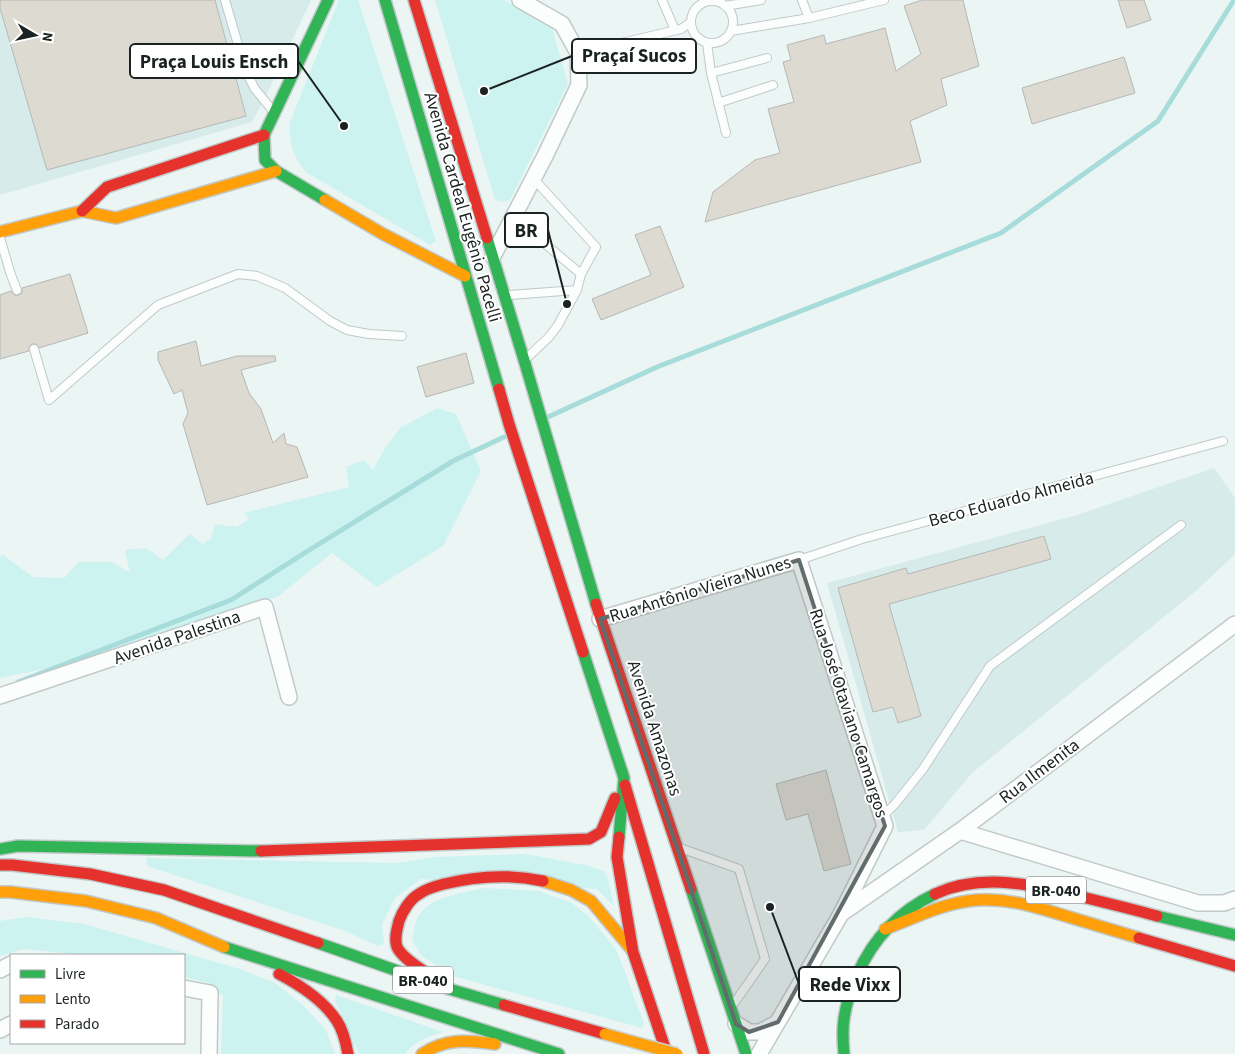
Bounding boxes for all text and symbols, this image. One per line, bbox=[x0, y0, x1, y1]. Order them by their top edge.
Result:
north arrow bbox=[10, 10, 60, 60]
text: N bbox=[36, 31, 57, 43]
callout: Praçaí Sucos bbox=[572, 39, 696, 73]
text: Praçaí Sucos bbox=[582, 43, 686, 70]
callout: Praça Louis Ensch bbox=[130, 44, 298, 78]
text: Praça Louis Ensch bbox=[140, 49, 288, 76]
street label: Avenida Cardeal Eugênio Pacelli bbox=[418, 89, 507, 325]
callout: BR bbox=[505, 213, 548, 247]
text: BR bbox=[514, 218, 538, 245]
street label: Beco Eduardo Almeida bbox=[926, 465, 1096, 534]
street label: Rua Antônio Vieira Nunes bbox=[606, 550, 794, 629]
street label: Avenida Palestina bbox=[110, 604, 244, 671]
street label: Rua José Otaviano Camargos bbox=[803, 605, 894, 821]
street label: Avenida Amazonas bbox=[621, 657, 688, 799]
street label: Rua Ilmenita bbox=[994, 733, 1085, 810]
road number: BR-040 bbox=[1026, 876, 1086, 904]
legend bbox=[10, 954, 185, 1044]
text: Livre bbox=[55, 964, 85, 985]
road number: BR-040 bbox=[393, 966, 453, 994]
callout: Rede Vixx bbox=[799, 967, 900, 1001]
text: Rede Vixx bbox=[809, 972, 891, 999]
text: Lento bbox=[55, 989, 91, 1010]
text: Parado bbox=[55, 1014, 99, 1035]

